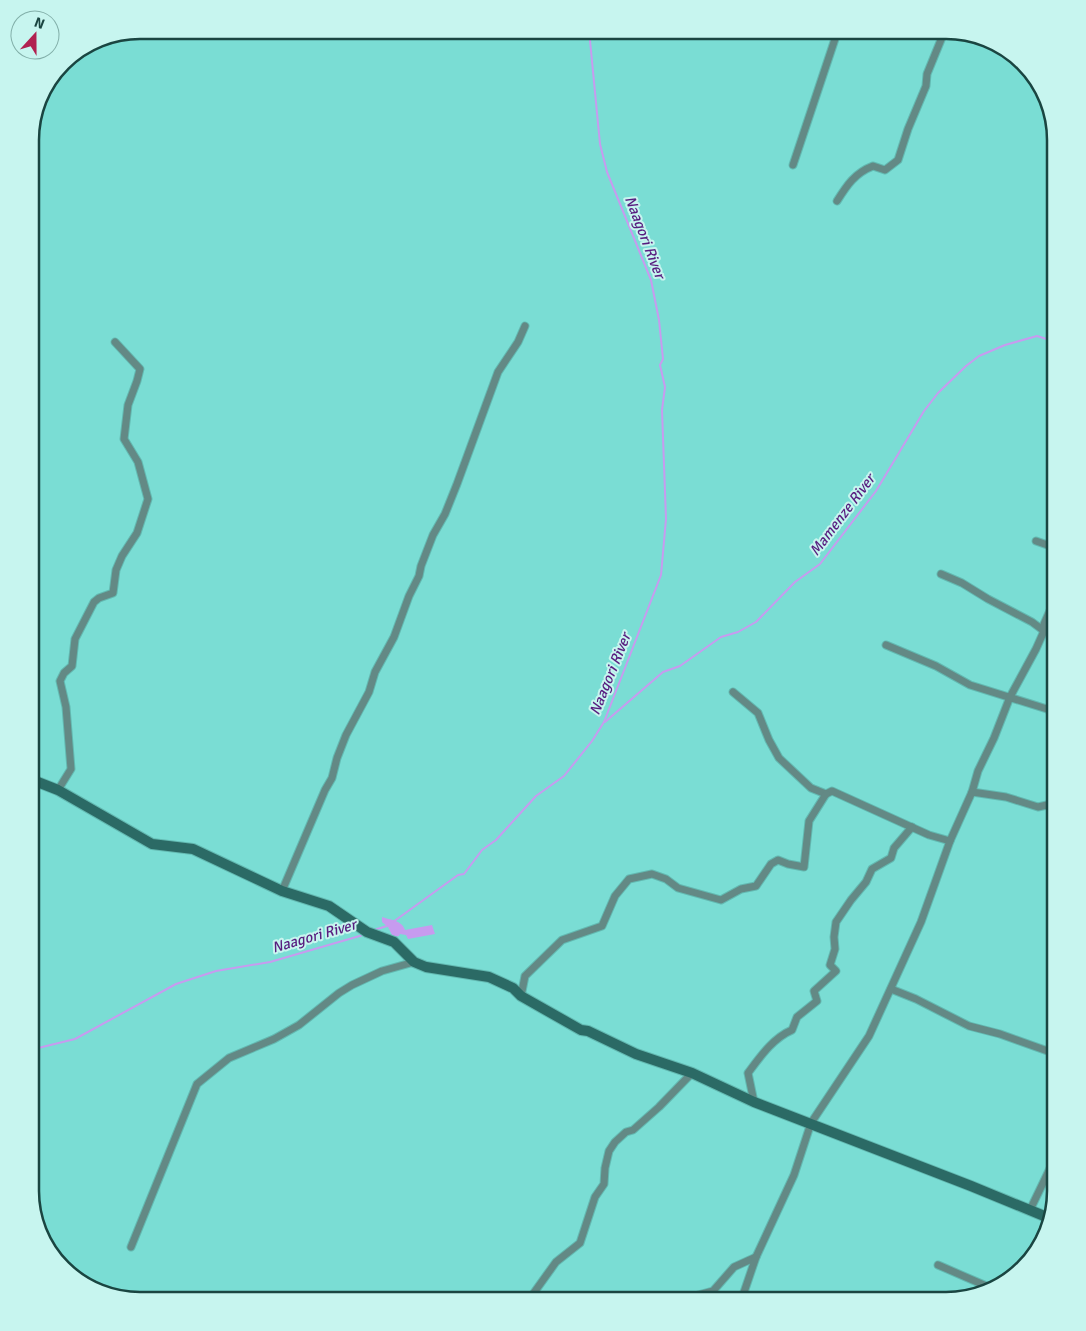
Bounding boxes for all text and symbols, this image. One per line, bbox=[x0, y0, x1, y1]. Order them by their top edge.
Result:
north arrow bbox=[10, 10, 60, 60]
text: N bbox=[32, 14, 47, 33]
water label: Naagori River bbox=[621, 193, 670, 283]
water label: Mamenze River bbox=[806, 469, 880, 559]
water label: Naagori River bbox=[585, 628, 636, 718]
water label: Naagori River bbox=[270, 915, 361, 957]

